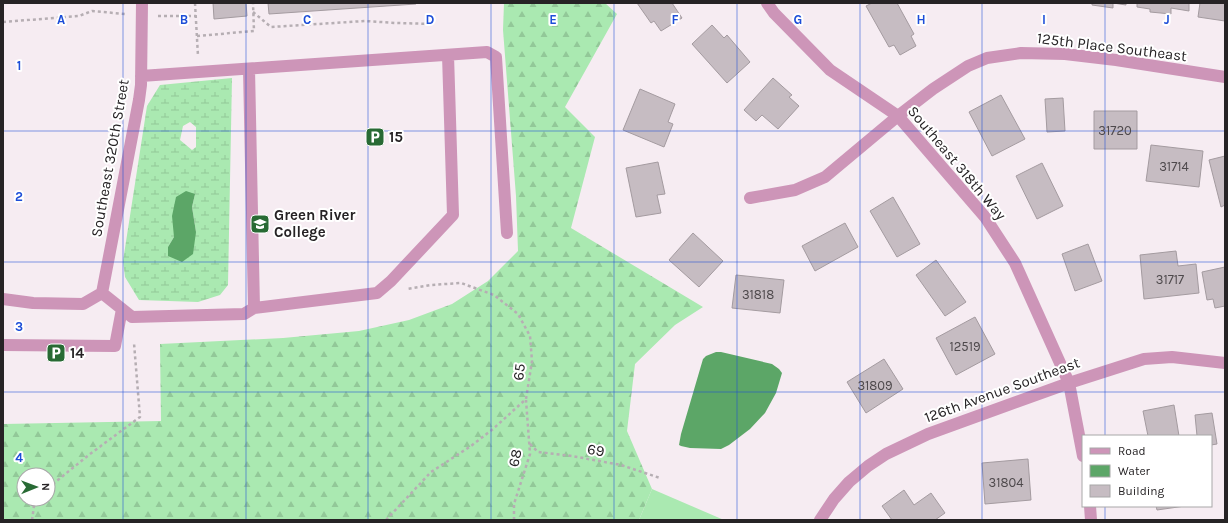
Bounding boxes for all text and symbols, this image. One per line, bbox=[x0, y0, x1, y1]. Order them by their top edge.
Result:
text: A bbox=[57, 12, 65, 27]
text: B bbox=[180, 12, 188, 27]
text: C bbox=[303, 12, 311, 27]
text: D bbox=[426, 12, 435, 27]
text: E bbox=[549, 12, 557, 27]
text: F bbox=[671, 12, 679, 27]
text: G bbox=[794, 12, 802, 27]
text: H bbox=[916, 12, 926, 27]
text: I bbox=[1042, 12, 1046, 27]
text: J bbox=[1164, 12, 1170, 27]
street label: 125th Place Southeast bbox=[1036, 29, 1188, 65]
text: 1 bbox=[17, 58, 21, 73]
street label: Southeast 320th Street bbox=[87, 77, 133, 238]
street label: Southeast 318th Way bbox=[904, 102, 1010, 224]
house number: 31720 bbox=[1098, 123, 1132, 138]
parking icon: 15 bbox=[364, 126, 386, 148]
place label: 15 bbox=[389, 128, 403, 146]
house number: 31714 bbox=[1159, 159, 1189, 174]
text: 2 bbox=[15, 189, 23, 204]
place label: Green River College bbox=[274, 206, 355, 241]
school or university icon: Green River College bbox=[249, 213, 271, 235]
house number: 31717 bbox=[1156, 272, 1184, 287]
house number: 31818 bbox=[742, 287, 774, 302]
text: 3 bbox=[15, 319, 23, 334]
house number: 12519 bbox=[949, 339, 981, 354]
parking icon: 14 bbox=[45, 342, 67, 364]
place label: 14 bbox=[70, 344, 84, 362]
street label: 126th Avenue Southeast bbox=[922, 353, 1082, 426]
street label: 65 bbox=[509, 362, 529, 382]
house number: 31809 bbox=[857, 378, 893, 393]
legend bbox=[1082, 435, 1212, 507]
street label: 69 bbox=[586, 440, 606, 460]
text: Road bbox=[1118, 444, 1146, 458]
street label: 68 bbox=[504, 447, 526, 469]
text: 4 bbox=[15, 450, 23, 465]
text: Water bbox=[1118, 464, 1151, 478]
north arrow bbox=[16, 467, 56, 507]
house number: 31804 bbox=[989, 475, 1023, 490]
text: N bbox=[39, 483, 52, 491]
text: Building bbox=[1118, 484, 1165, 498]

